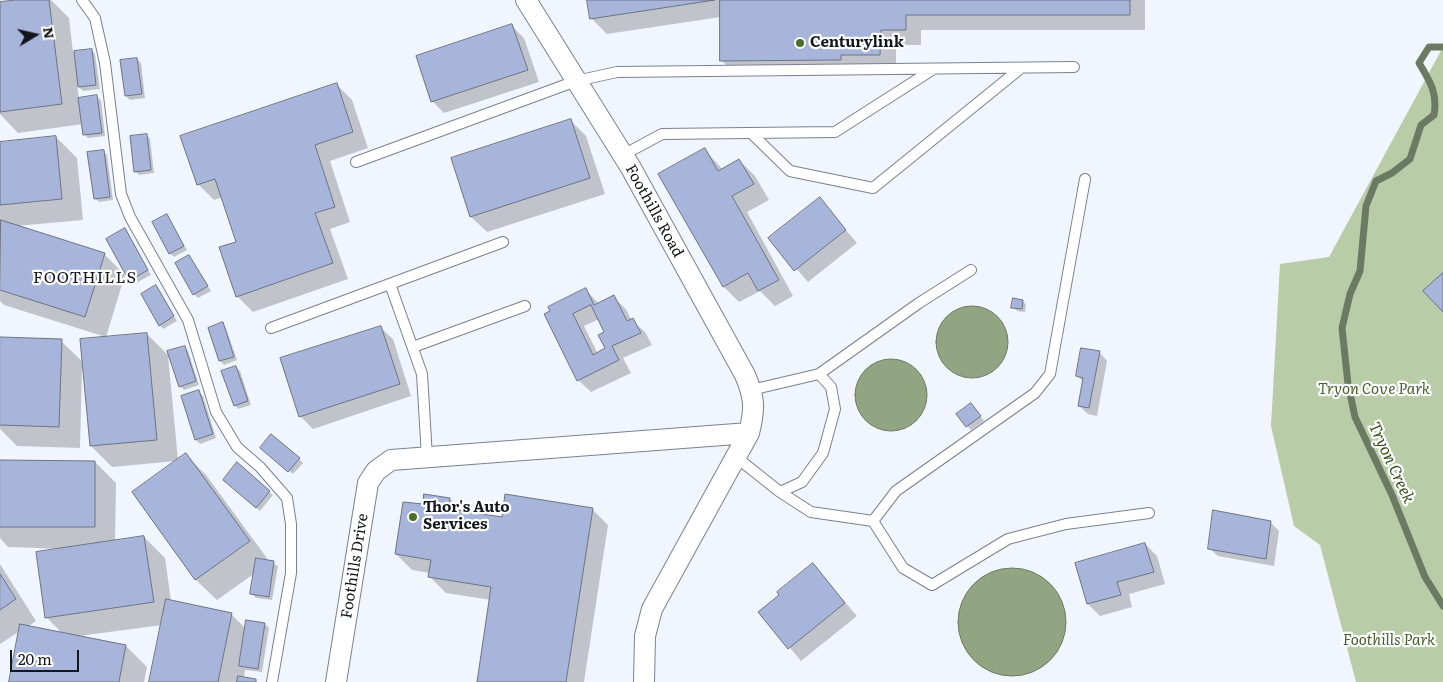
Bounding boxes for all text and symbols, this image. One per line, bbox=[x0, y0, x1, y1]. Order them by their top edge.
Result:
north arrow bbox=[10, 10, 60, 60]
text: N bbox=[39, 25, 61, 40]
place label: Centurylink bbox=[810, 34, 904, 52]
marker: Centurylink bbox=[794, 37, 806, 49]
street label: Foothills Road bbox=[621, 162, 687, 260]
district label: FOOTHILLS bbox=[32, 268, 138, 288]
park label: Tryon Cove Park bbox=[1318, 381, 1430, 399]
water label: Tryon Creek bbox=[1364, 420, 1418, 506]
place label: Thor's Auto Services bbox=[423, 499, 510, 534]
marker: Thor's Auto Services bbox=[407, 511, 419, 523]
street label: Foothills Drive bbox=[338, 512, 372, 620]
park label: Foothills Park bbox=[1343, 632, 1435, 650]
scale bar bbox=[12, 640, 81, 672]
text: 20 m bbox=[18, 647, 52, 670]

